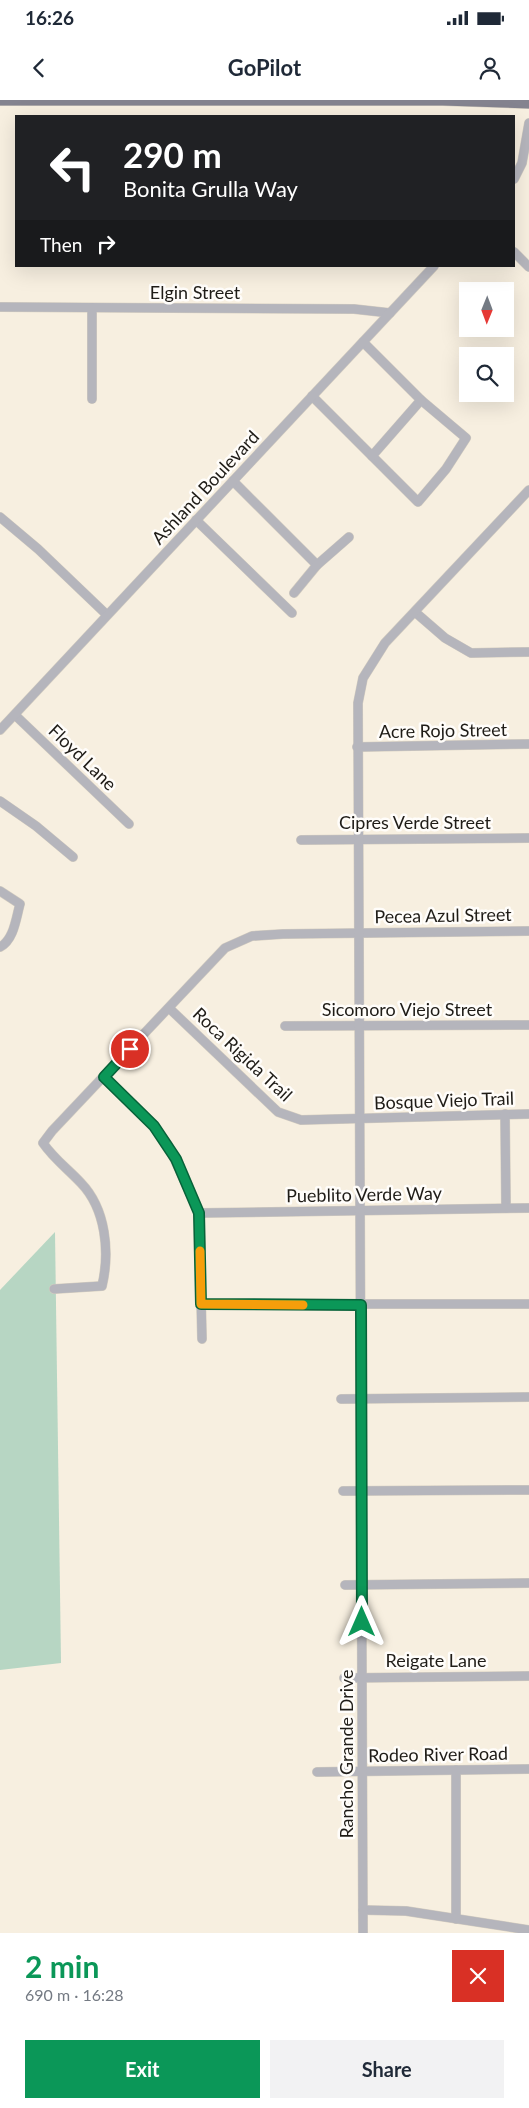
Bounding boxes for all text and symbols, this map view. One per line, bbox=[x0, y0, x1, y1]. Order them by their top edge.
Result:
text: 16:26 bbox=[25, 6, 74, 29]
icon: back bbox=[25, 54, 53, 82]
text: GoPilot bbox=[228, 54, 301, 81]
icon: person bbox=[476, 54, 504, 82]
text: 290 m bbox=[123, 133, 222, 175]
icon: left bbox=[40, 135, 105, 200]
text: Bonita Grulla Way bbox=[123, 175, 298, 202]
icon: right bbox=[92, 230, 120, 258]
text: Then bbox=[40, 233, 82, 256]
street label: Elgin Street bbox=[150, 281, 241, 303]
north arrow bbox=[459, 282, 514, 338]
map controls bbox=[459, 282, 514, 402]
button: search bbox=[459, 347, 514, 402]
street label: Ashland Boulevard bbox=[147, 426, 263, 548]
street label: Acre Rojo Street bbox=[379, 718, 508, 742]
street label: Floyd Lane bbox=[45, 719, 121, 795]
street label: Cipres Verde Street bbox=[339, 811, 492, 833]
street label: Pecea Azul Street bbox=[374, 903, 512, 927]
street label: Sicomoro Viejo Street bbox=[322, 998, 493, 1020]
street label: Roca Rigida Trail bbox=[189, 1002, 297, 1106]
pin bbox=[109, 1028, 151, 1070]
icon: arrive bbox=[116, 1035, 144, 1063]
street label: Bosque Viejo Trail bbox=[374, 1087, 514, 1113]
street label: Pueblito Verde Way bbox=[286, 1182, 443, 1206]
position arrow bbox=[335, 1595, 387, 1647]
street label: Reigate Lane bbox=[386, 1649, 486, 1671]
street label: Rancho Grande Drive bbox=[335, 1669, 357, 1839]
street label: Rodeo River Road bbox=[368, 1742, 508, 1766]
text: 2 min bbox=[25, 1948, 99, 1984]
button: close bbox=[452, 1950, 504, 2002]
text: 690 m · 16:28 bbox=[25, 1985, 124, 2004]
button: Exit bbox=[25, 2040, 260, 2098]
button: Share bbox=[270, 2040, 504, 2098]

